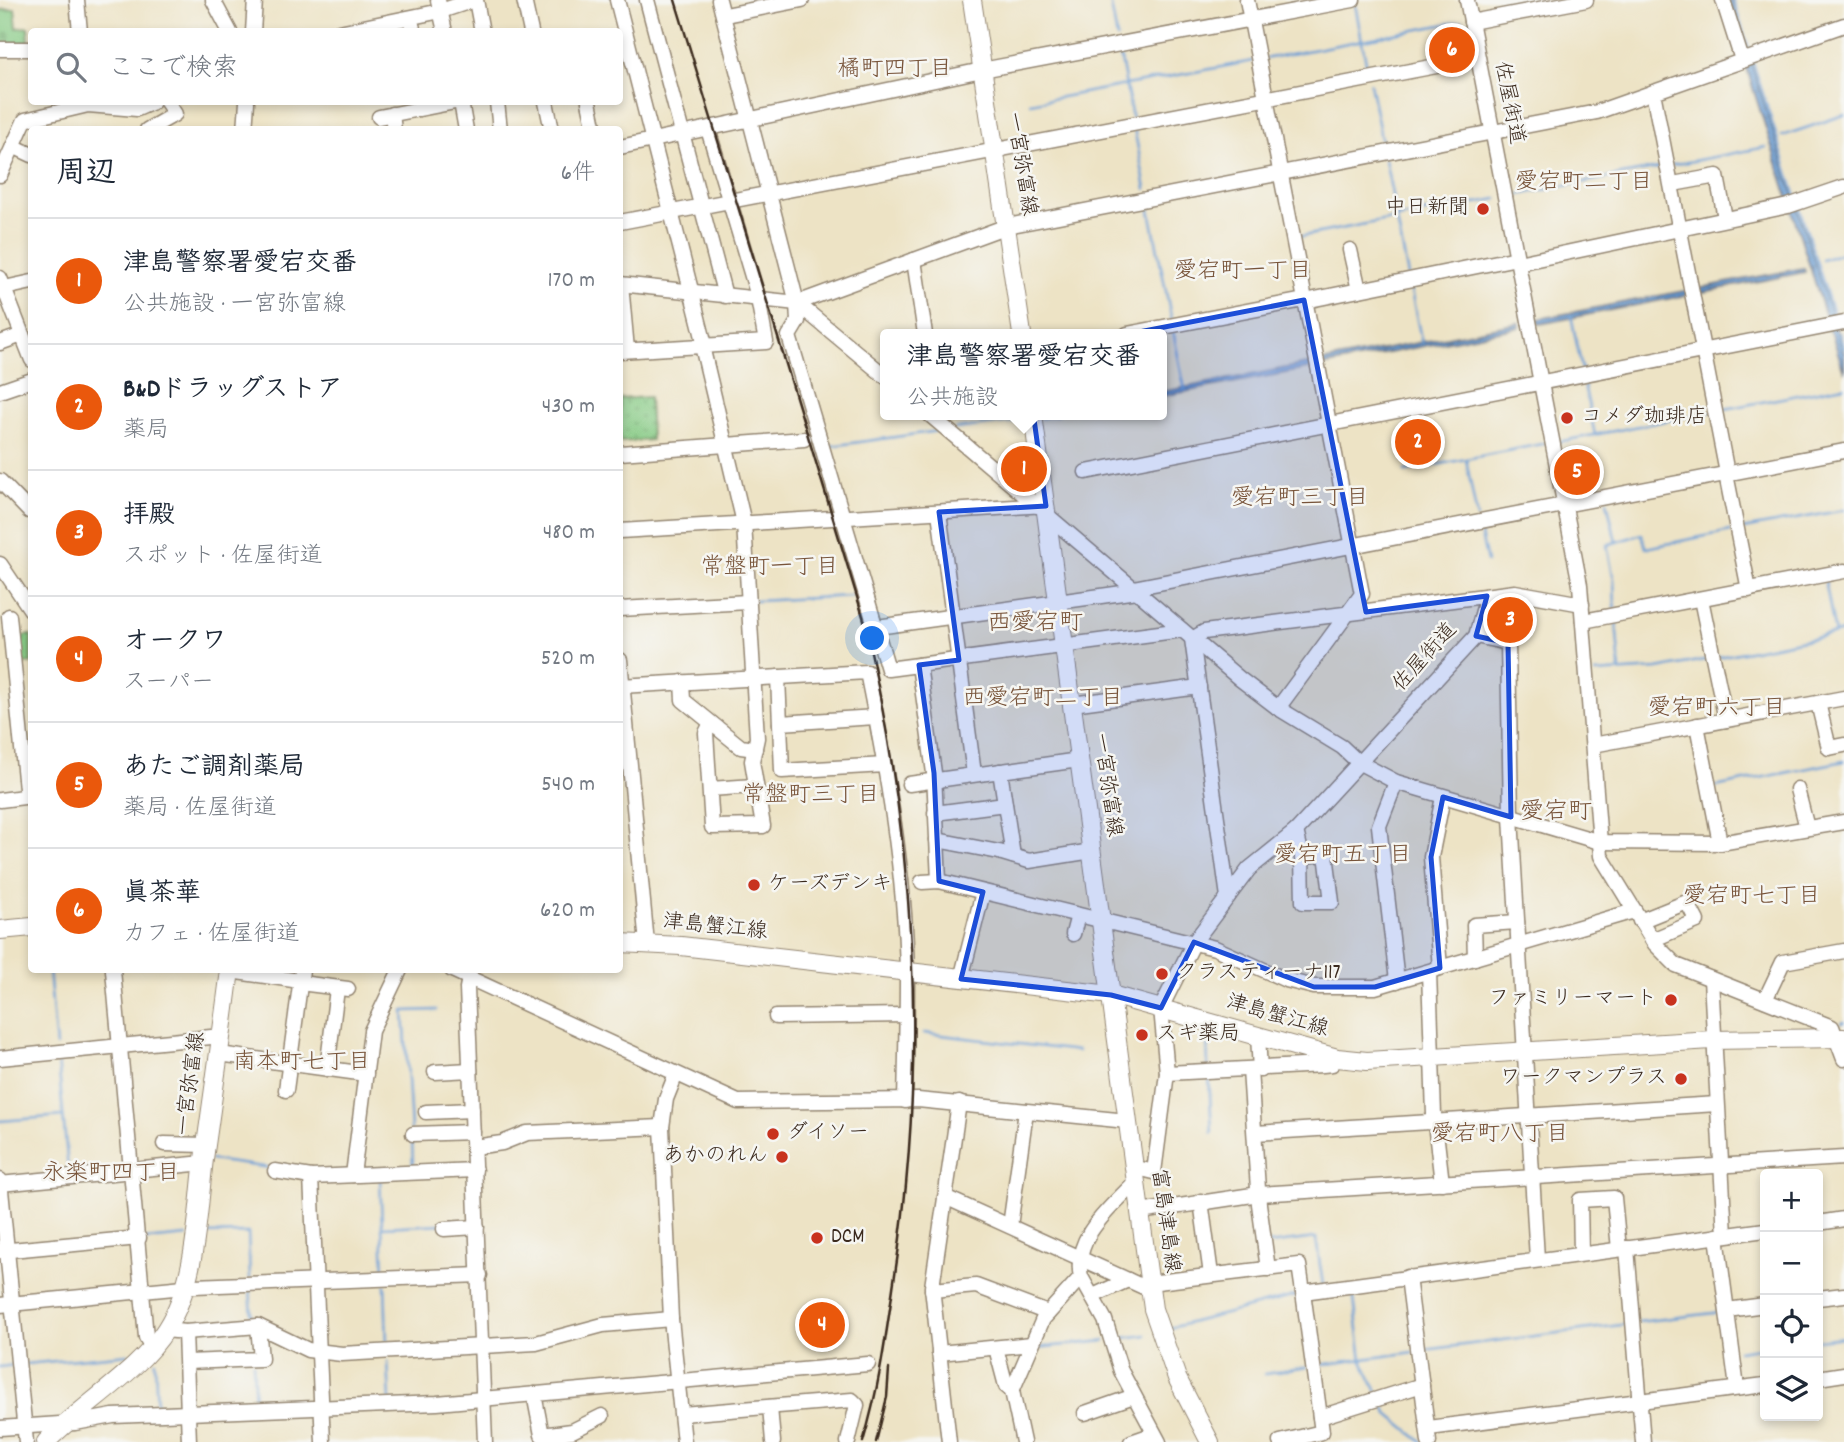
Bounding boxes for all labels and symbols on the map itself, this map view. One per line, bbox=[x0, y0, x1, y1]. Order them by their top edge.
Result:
pin: 6 bbox=[1429, 24, 1475, 76]
district label: 橘町四丁目 bbox=[838, 54, 953, 87]
street label: 佐屋街道 bbox=[1485, 59, 1531, 147]
street label: 一宮弥富線 bbox=[997, 110, 1043, 218]
district label: 愛宕町二丁目 bbox=[1515, 167, 1653, 200]
place label: 中日新聞 bbox=[1385, 194, 1469, 224]
marker: 中日新聞 bbox=[1475, 201, 1491, 217]
district label: 愛宕町一丁目 bbox=[1174, 256, 1312, 289]
place label: コメダ珈琲店 bbox=[1581, 403, 1707, 433]
marker: コメダ珈琲店 bbox=[1559, 410, 1575, 426]
pin: 2 bbox=[1395, 416, 1441, 468]
pin: 1 bbox=[1001, 443, 1047, 495]
pin: 5 bbox=[1554, 446, 1600, 498]
district label: 愛宕町三丁目 bbox=[1231, 483, 1369, 516]
district label: 常盤町一丁目 bbox=[701, 552, 839, 585]
pin: 3 bbox=[1487, 594, 1533, 646]
district label: 西愛宕町 bbox=[987, 607, 1083, 641]
street label: 佐屋街道 bbox=[1387, 617, 1465, 699]
your location bbox=[855, 621, 889, 655]
district label: 西愛宕町二丁目 bbox=[963, 683, 1124, 716]
district label: 愛宕町六丁目 bbox=[1648, 693, 1786, 726]
street label: 一宮弥富線 bbox=[1084, 731, 1128, 839]
district label: 常盤町三丁目 bbox=[742, 780, 880, 813]
district label: 愛宕町 bbox=[1520, 796, 1592, 830]
district label: 愛宕町五丁目 bbox=[1274, 840, 1412, 873]
place label: ケーズデンキ bbox=[768, 870, 892, 900]
marker: ケーズデンキ bbox=[746, 877, 762, 893]
district label: 愛宕町七丁目 bbox=[1683, 881, 1821, 914]
street label: 津島蟹江線 bbox=[661, 908, 769, 948]
place label: クラスティーナ117 bbox=[1176, 959, 1341, 989]
marker: クラスティーナ117 bbox=[1154, 966, 1170, 982]
place label: ファミリーマート bbox=[1489, 985, 1657, 1015]
street label: 津島蟹江線 bbox=[1222, 988, 1332, 1046]
marker: ファミリーマート bbox=[1663, 992, 1679, 1008]
place label: スギ薬局 bbox=[1156, 1020, 1240, 1050]
marker: スギ薬局 bbox=[1134, 1027, 1150, 1043]
street label: 一宮弥富線 bbox=[170, 1030, 214, 1138]
district label: 南本町七丁目 bbox=[233, 1047, 371, 1080]
place label: ワークマンプラス bbox=[1500, 1064, 1667, 1094]
marker: ワークマンプラス bbox=[1673, 1071, 1689, 1087]
place label: ダイソー bbox=[787, 1119, 869, 1149]
district label: 愛宕町八丁目 bbox=[1431, 1119, 1569, 1152]
marker: ダイソー bbox=[765, 1126, 781, 1142]
place label: あかのれん bbox=[663, 1142, 768, 1172]
marker: あかのれん bbox=[774, 1149, 790, 1165]
district label: 永楽町四丁目 bbox=[42, 1158, 180, 1191]
street label: 富島津島線 bbox=[1142, 1167, 1186, 1275]
place label: DCM bbox=[831, 1223, 865, 1253]
marker: DCM bbox=[809, 1230, 825, 1246]
pin: 4 bbox=[799, 1299, 845, 1351]

